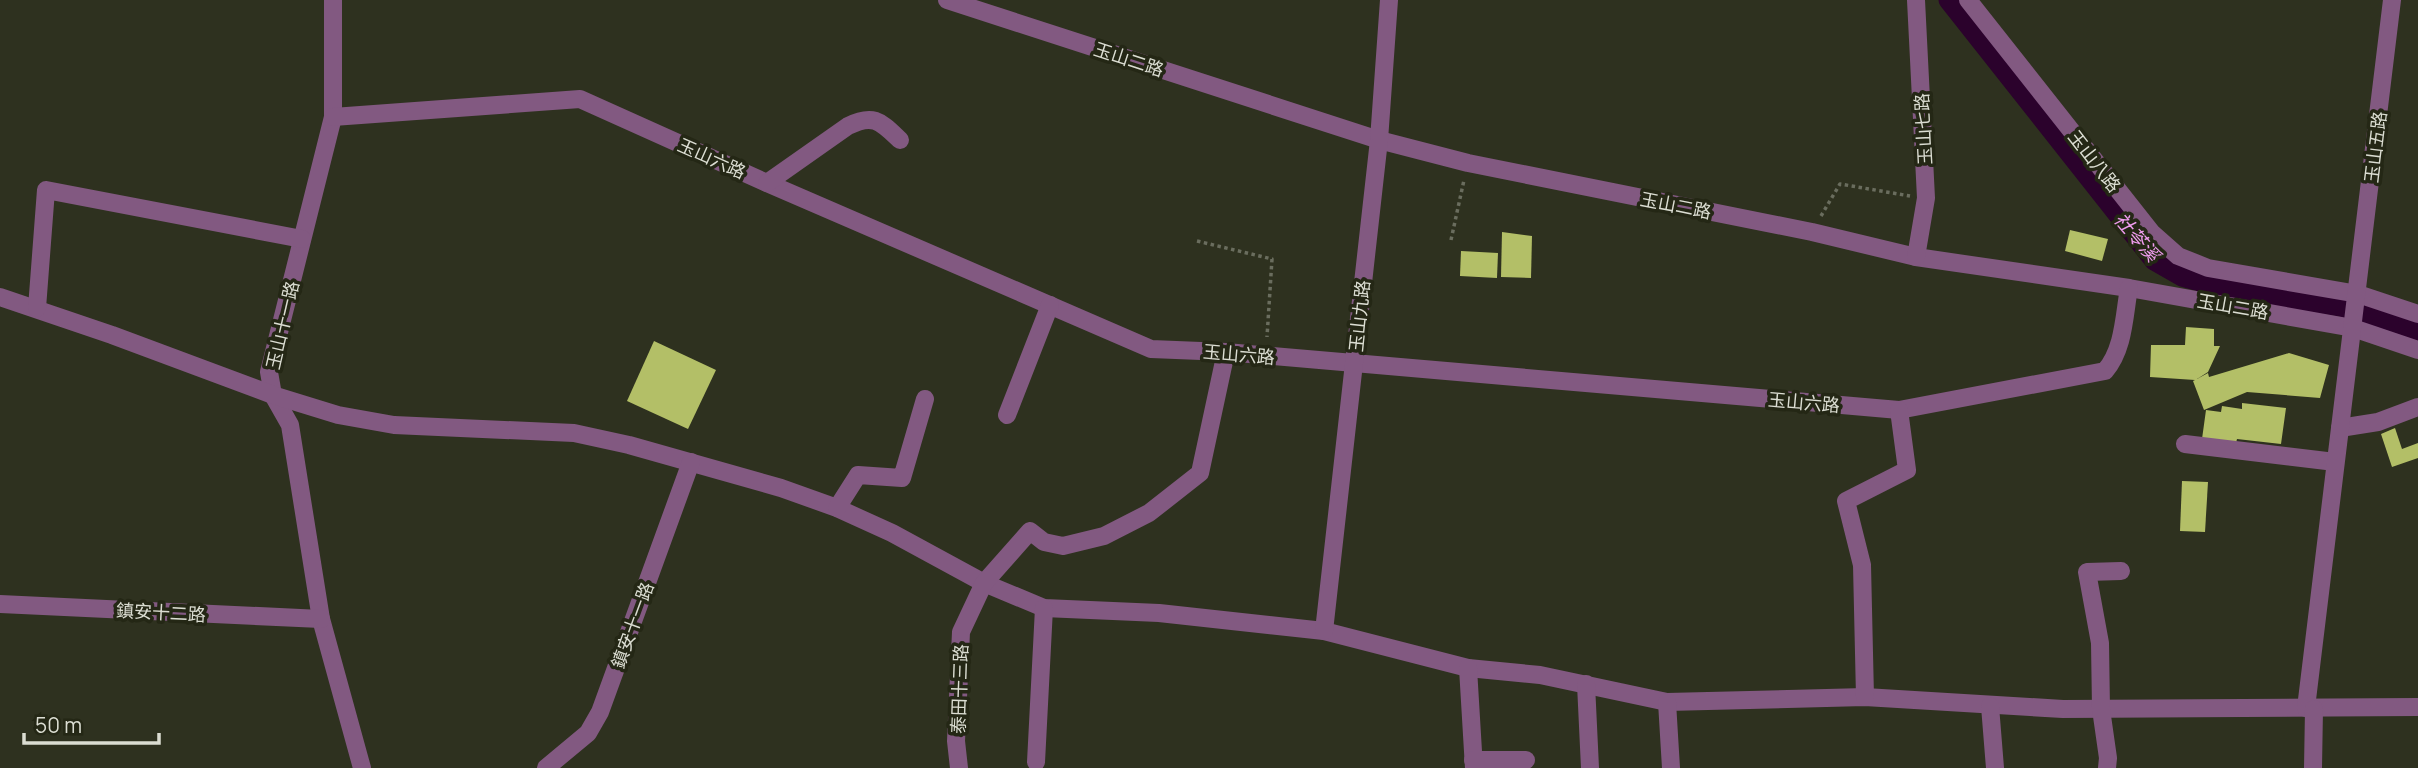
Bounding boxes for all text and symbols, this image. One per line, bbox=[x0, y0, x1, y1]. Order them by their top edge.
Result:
street label: 玉山二路 bbox=[1091, 36, 1167, 82]
street label: 玉山七路 bbox=[1909, 92, 1937, 166]
street label: 玉山五路 bbox=[2359, 110, 2391, 184]
street label: 玉山八路 bbox=[2063, 125, 2127, 197]
street label: 玉山六路 bbox=[674, 132, 750, 184]
street label: 玉山二路 bbox=[1638, 186, 1714, 224]
water label: 社苓溪 bbox=[2108, 207, 2167, 269]
street label: 玉山十一路 bbox=[260, 278, 304, 372]
street label: 玉山九路 bbox=[1343, 279, 1375, 353]
street label: 玉山二路 bbox=[2195, 288, 2271, 324]
street label: 玉山六路 bbox=[1202, 339, 1276, 369]
street label: 玉山六路 bbox=[1767, 387, 1841, 417]
street label: 鎮安十一路 bbox=[605, 579, 659, 671]
street label: 鎮安十二路 bbox=[115, 598, 207, 626]
street label: 泰田十三路 bbox=[945, 644, 973, 734]
scale bar bbox=[24, 702, 159, 746]
text: 50 m bbox=[35, 711, 82, 739]

